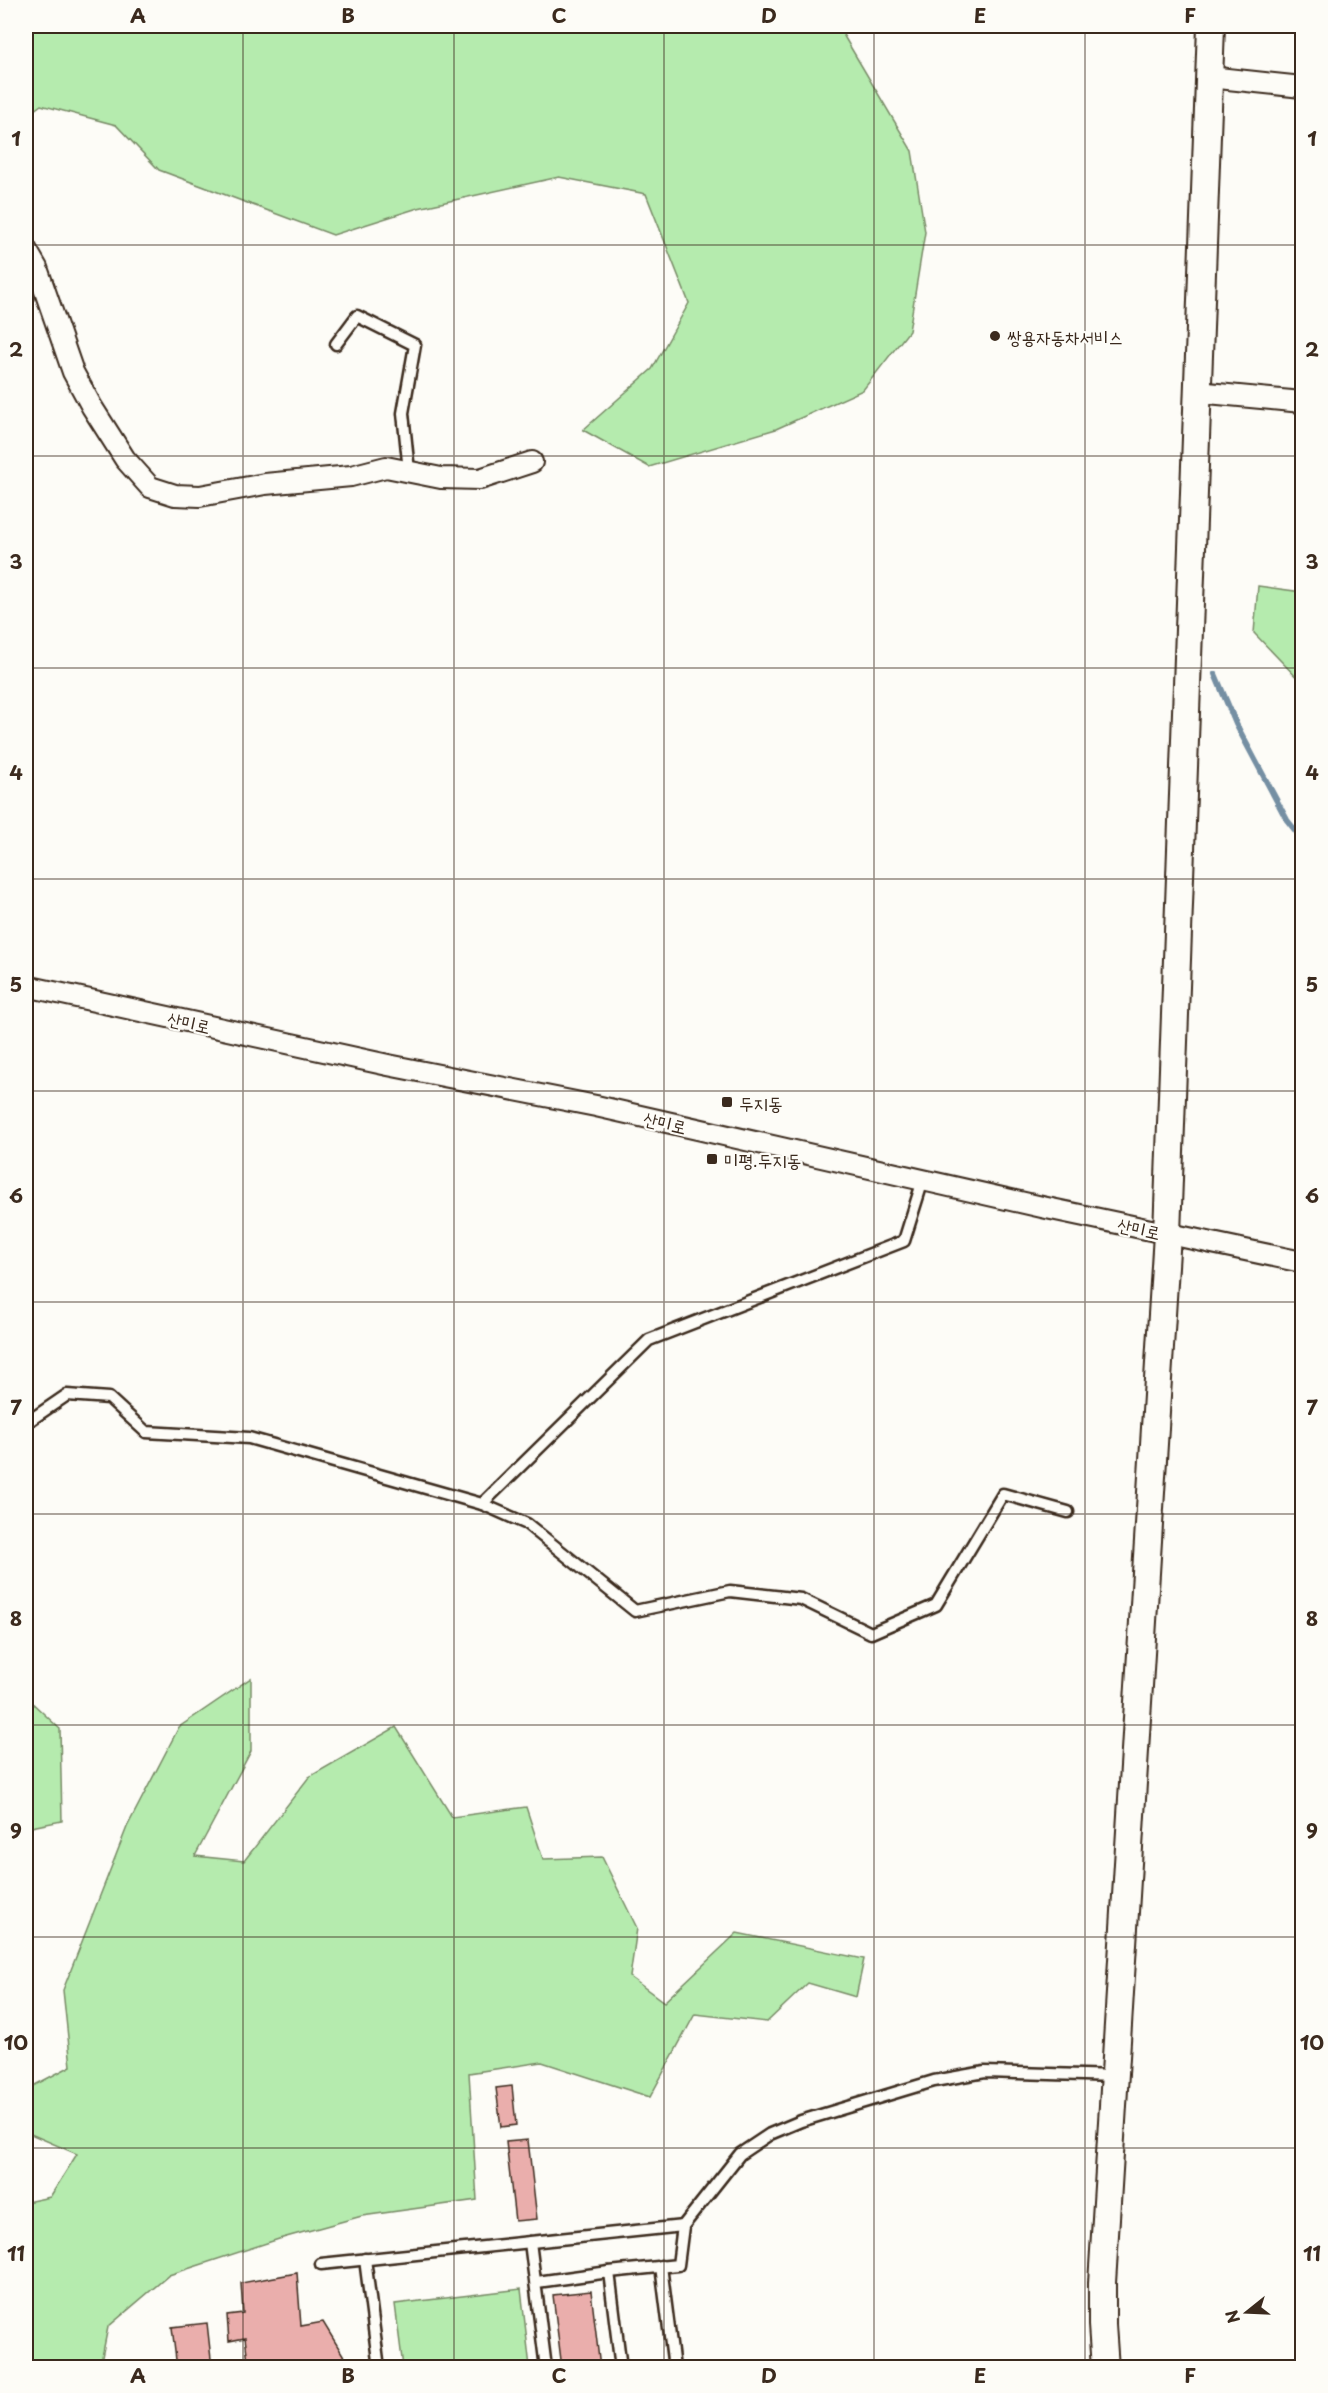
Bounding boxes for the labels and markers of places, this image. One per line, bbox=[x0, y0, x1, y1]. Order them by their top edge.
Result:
place label: 쌍용자동차서비스 bbox=[1007, 323, 1123, 350]
marker: 쌍용자동차서비스 bbox=[988, 329, 1002, 343]
place label: 두지동 bbox=[739, 1089, 782, 1116]
marker: 두지동 bbox=[720, 1095, 734, 1109]
place label: 미평.두지동 bbox=[724, 1146, 801, 1173]
marker: 미평.두지동 bbox=[705, 1152, 719, 1166]

